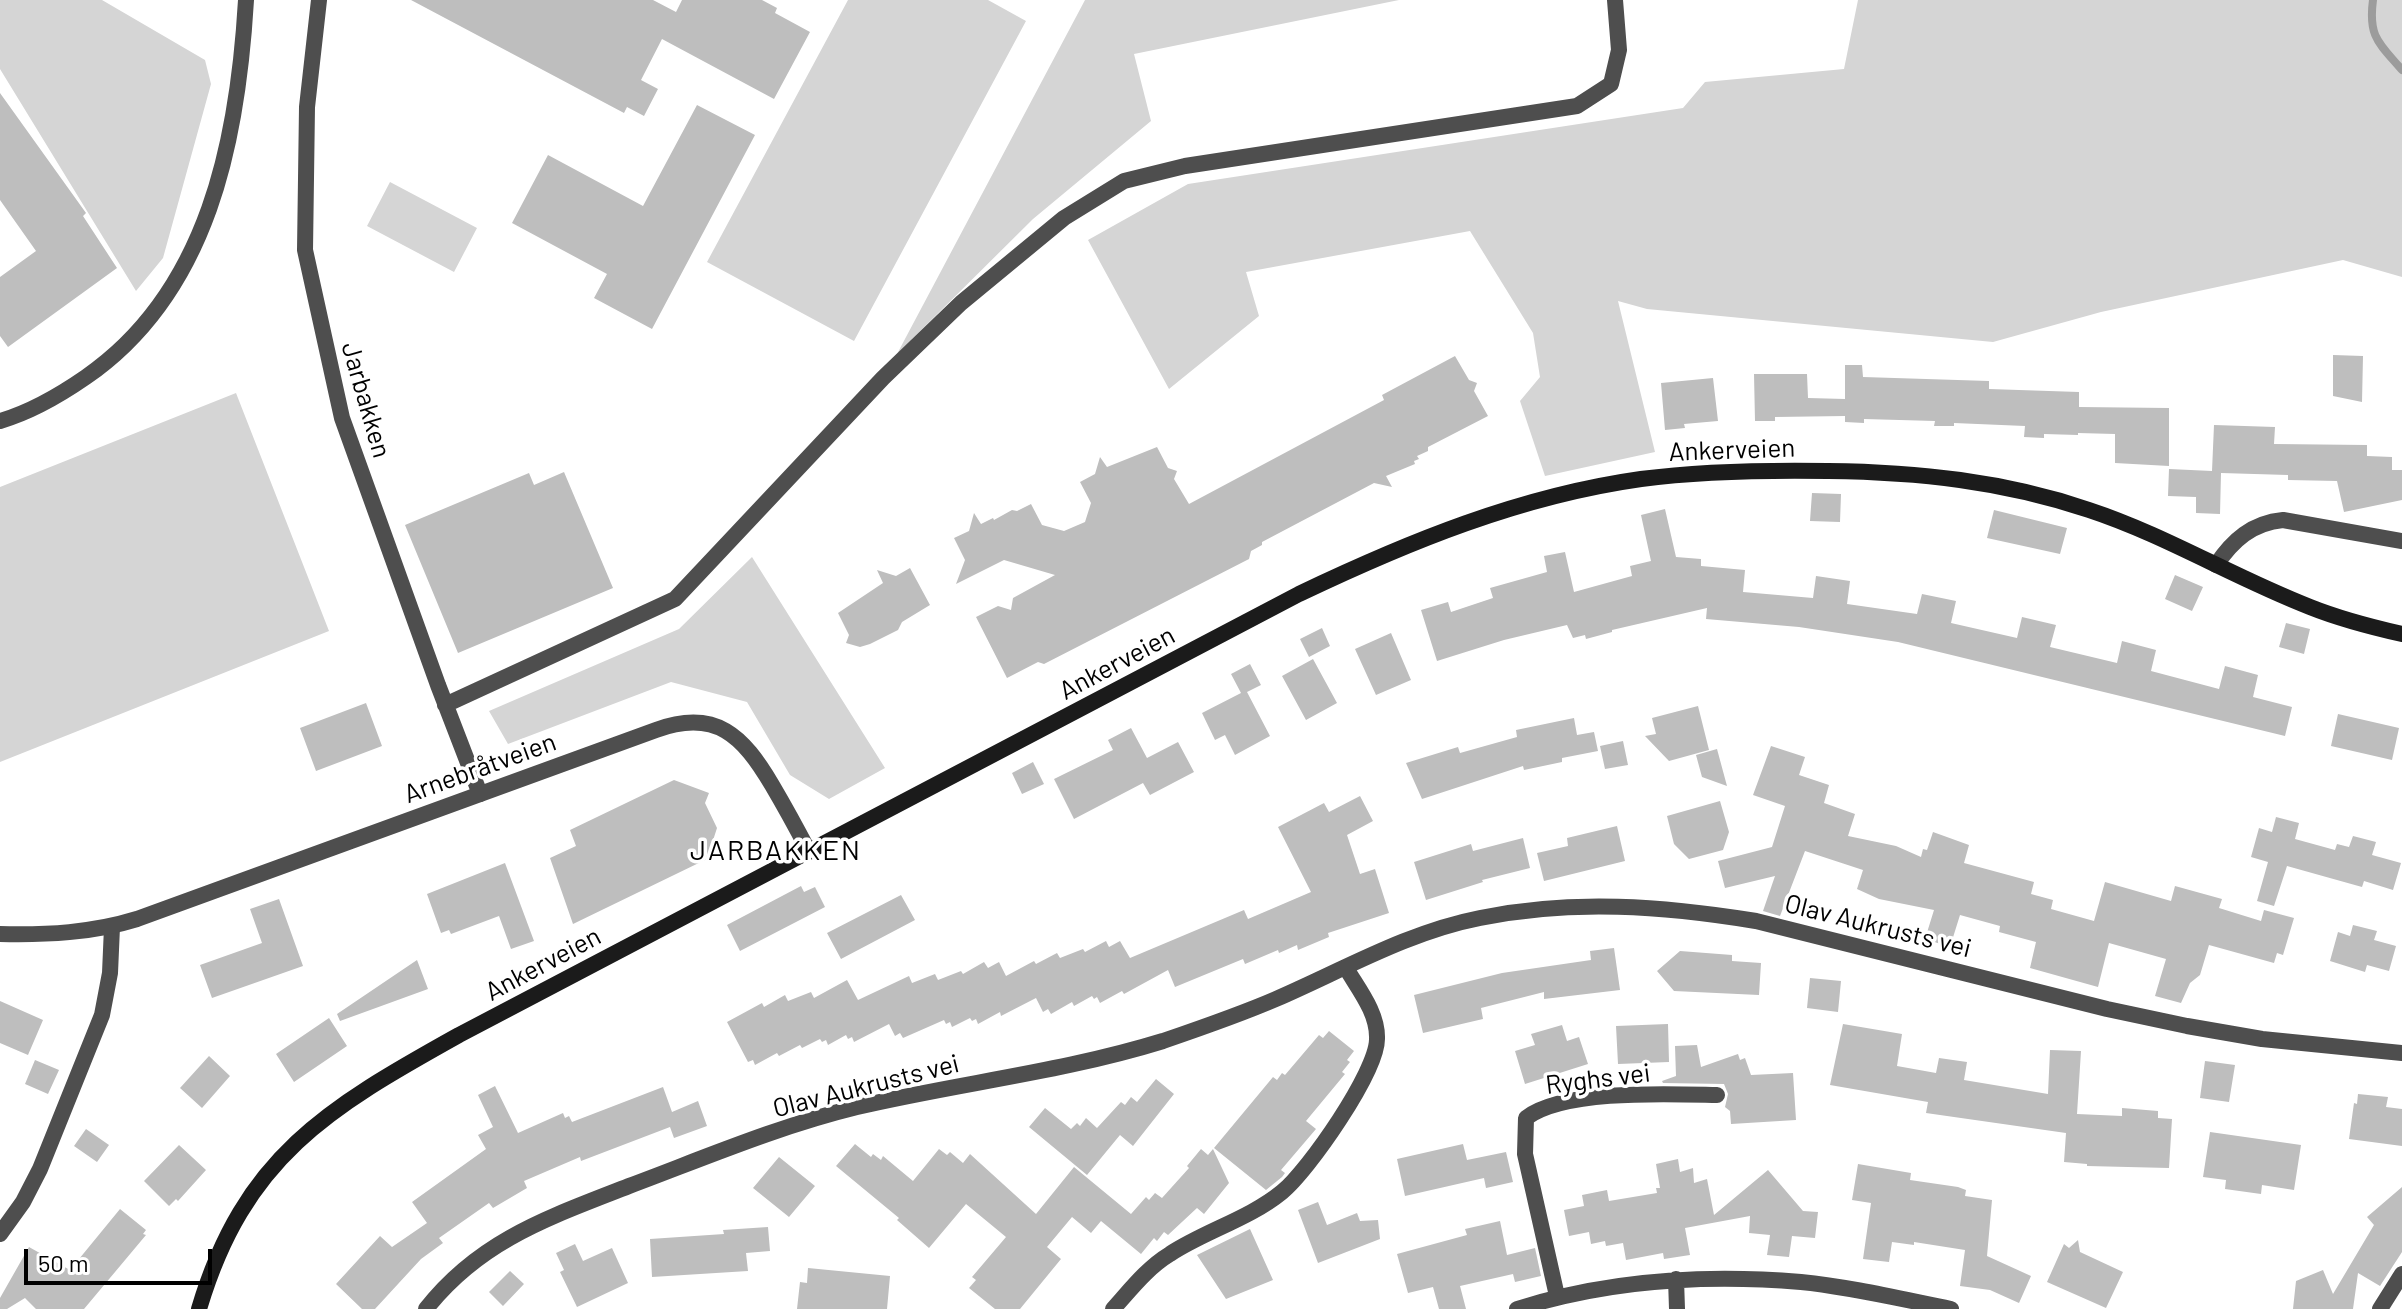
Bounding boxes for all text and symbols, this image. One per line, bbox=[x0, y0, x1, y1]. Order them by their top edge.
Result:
street label: Jarbakken bbox=[335, 339, 397, 461]
street label: Ankerveien bbox=[1668, 432, 1796, 468]
street label: Ankerveien bbox=[1054, 620, 1180, 706]
street label: Arnebråtveien bbox=[400, 726, 560, 810]
district label: JARBAKKEN bbox=[690, 834, 862, 868]
street label: Olav Aukrusts vei bbox=[1782, 888, 1974, 964]
street label: Ankerveien bbox=[480, 921, 606, 1007]
street label: Olav Aukrusts vei bbox=[770, 1048, 962, 1124]
street label: Ryghs vei bbox=[1544, 1057, 1652, 1101]
scale bar bbox=[28, 1233, 216, 1283]
text: 50 m bbox=[38, 1248, 89, 1277]

